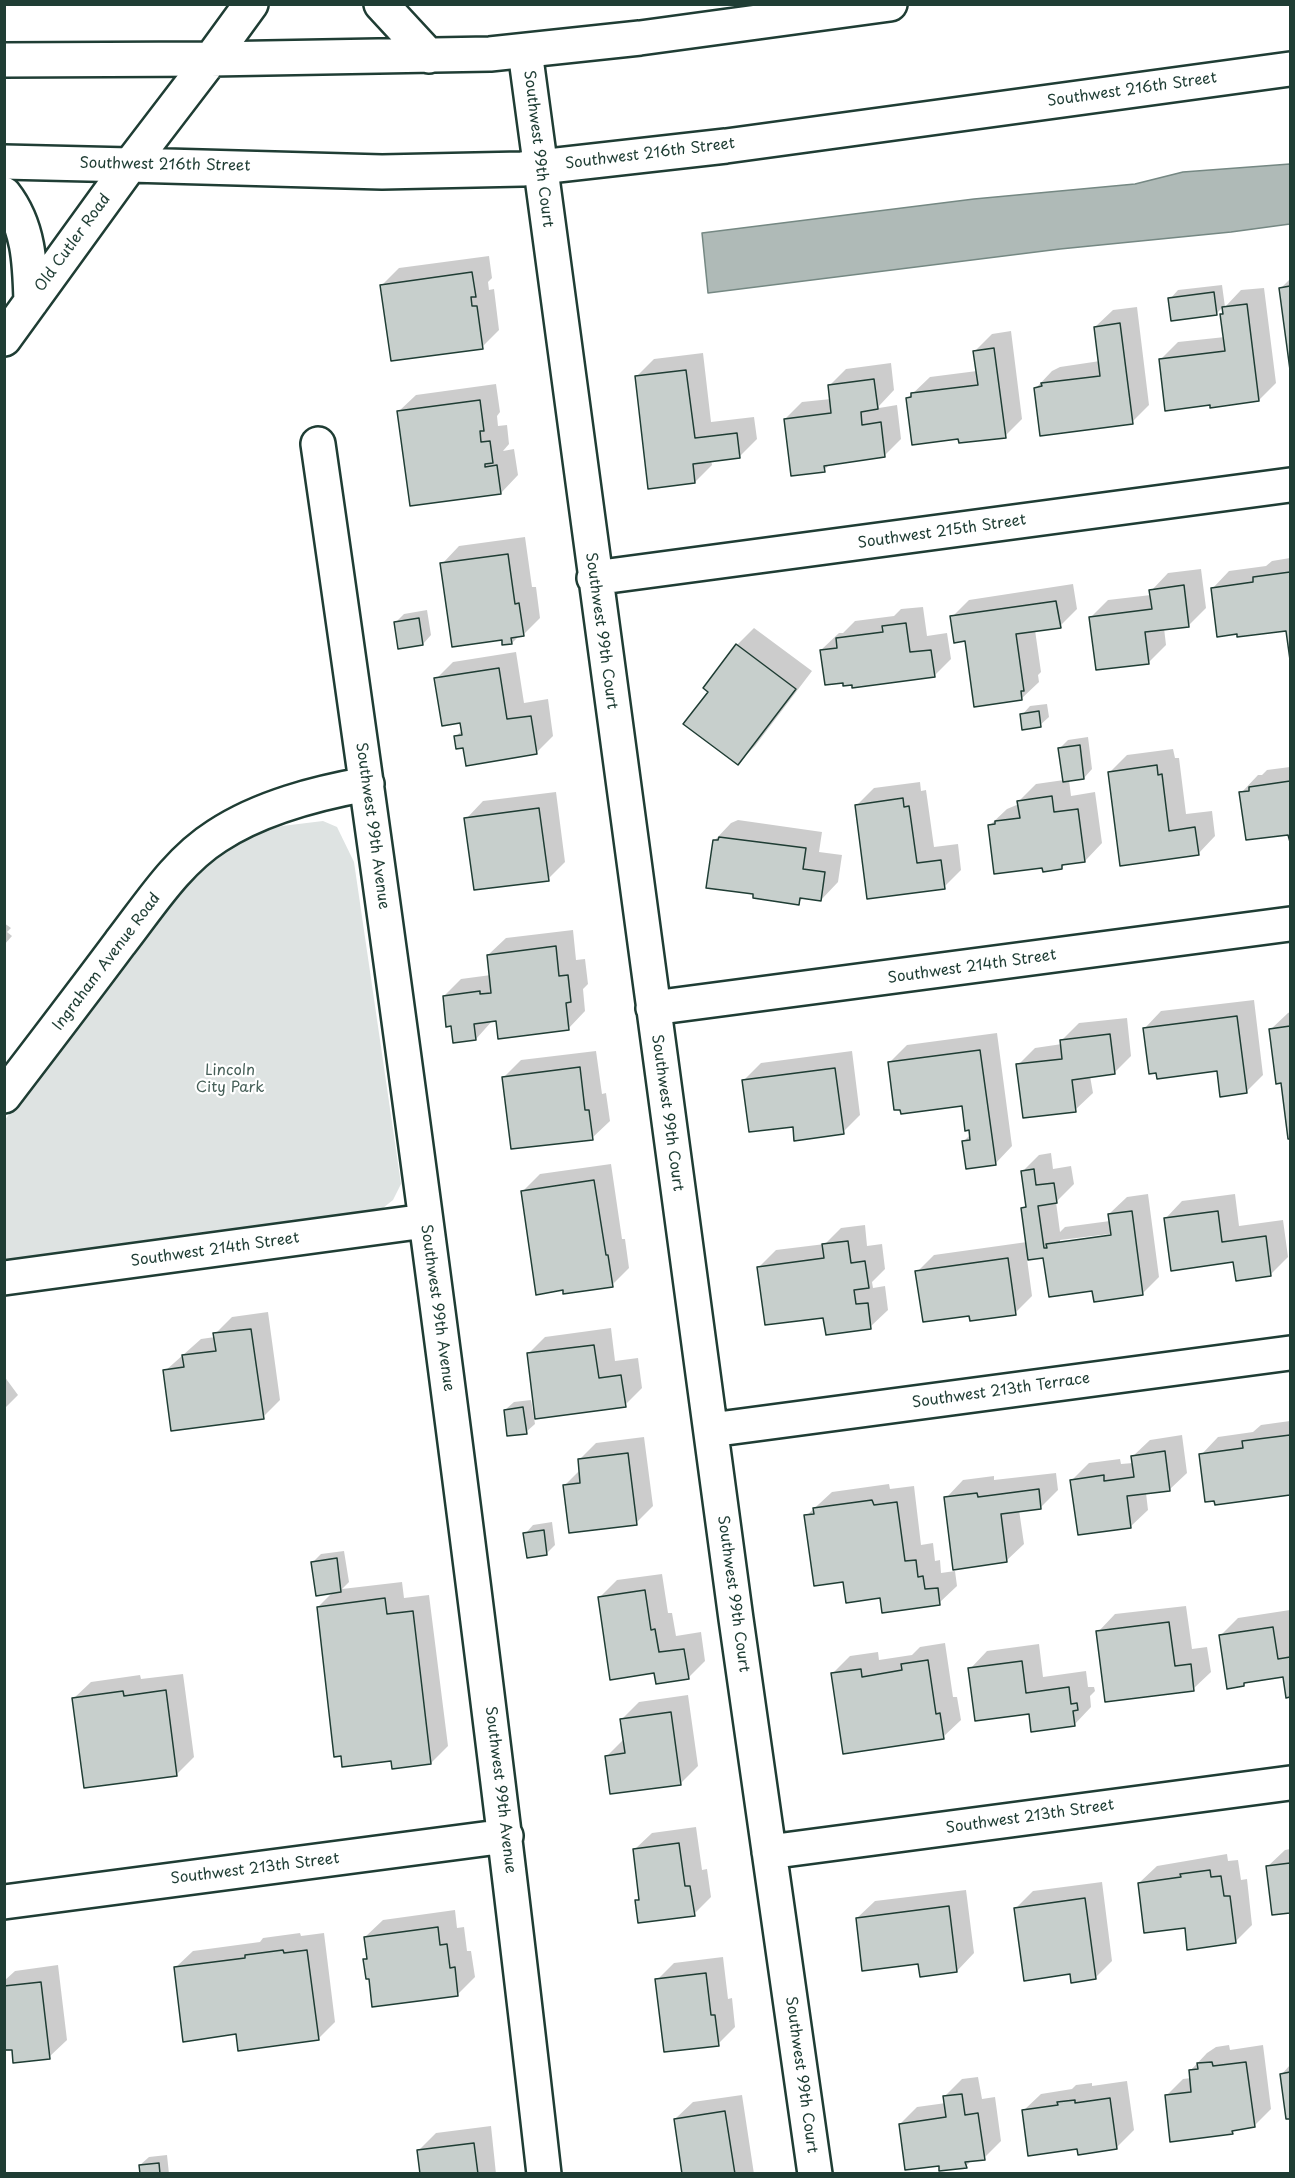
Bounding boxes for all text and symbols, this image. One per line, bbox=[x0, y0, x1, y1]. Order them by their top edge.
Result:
street label: Southwest 99th Court bbox=[519, 69, 557, 229]
street label: Southwest 216th Street bbox=[1046, 69, 1218, 111]
street label: Southwest 216th Street bbox=[564, 135, 736, 173]
street label: Southwest 216th Street bbox=[79, 155, 251, 175]
street label: Old Cutler Road bbox=[32, 191, 114, 295]
street label: Southwest 215th Street bbox=[857, 511, 1027, 553]
street label: Southwest 99th Court bbox=[581, 551, 621, 711]
street label: Southwest 99th Avenue bbox=[351, 741, 393, 911]
street label: Ingraham Avenue Road bbox=[50, 890, 164, 1034]
street label: Southwest 214th Street bbox=[887, 946, 1057, 988]
street label: Southwest 99th Court bbox=[647, 1033, 687, 1193]
park label: Lincoln City Park bbox=[196, 1062, 264, 1097]
street label: Southwest 99th Avenue bbox=[416, 1223, 458, 1393]
street label: Southwest 214th Street bbox=[130, 1229, 300, 1271]
street label: Southwest 213th Terrace bbox=[911, 1370, 1091, 1412]
street label: Southwest 99th Court bbox=[713, 1514, 753, 1674]
street label: Southwest 99th Avenue bbox=[481, 1705, 519, 1875]
street label: Southwest 213th Street bbox=[945, 1796, 1115, 1838]
street label: Southwest 213th Street bbox=[170, 1850, 340, 1888]
street label: Southwest 99th Court bbox=[781, 1995, 821, 2155]

